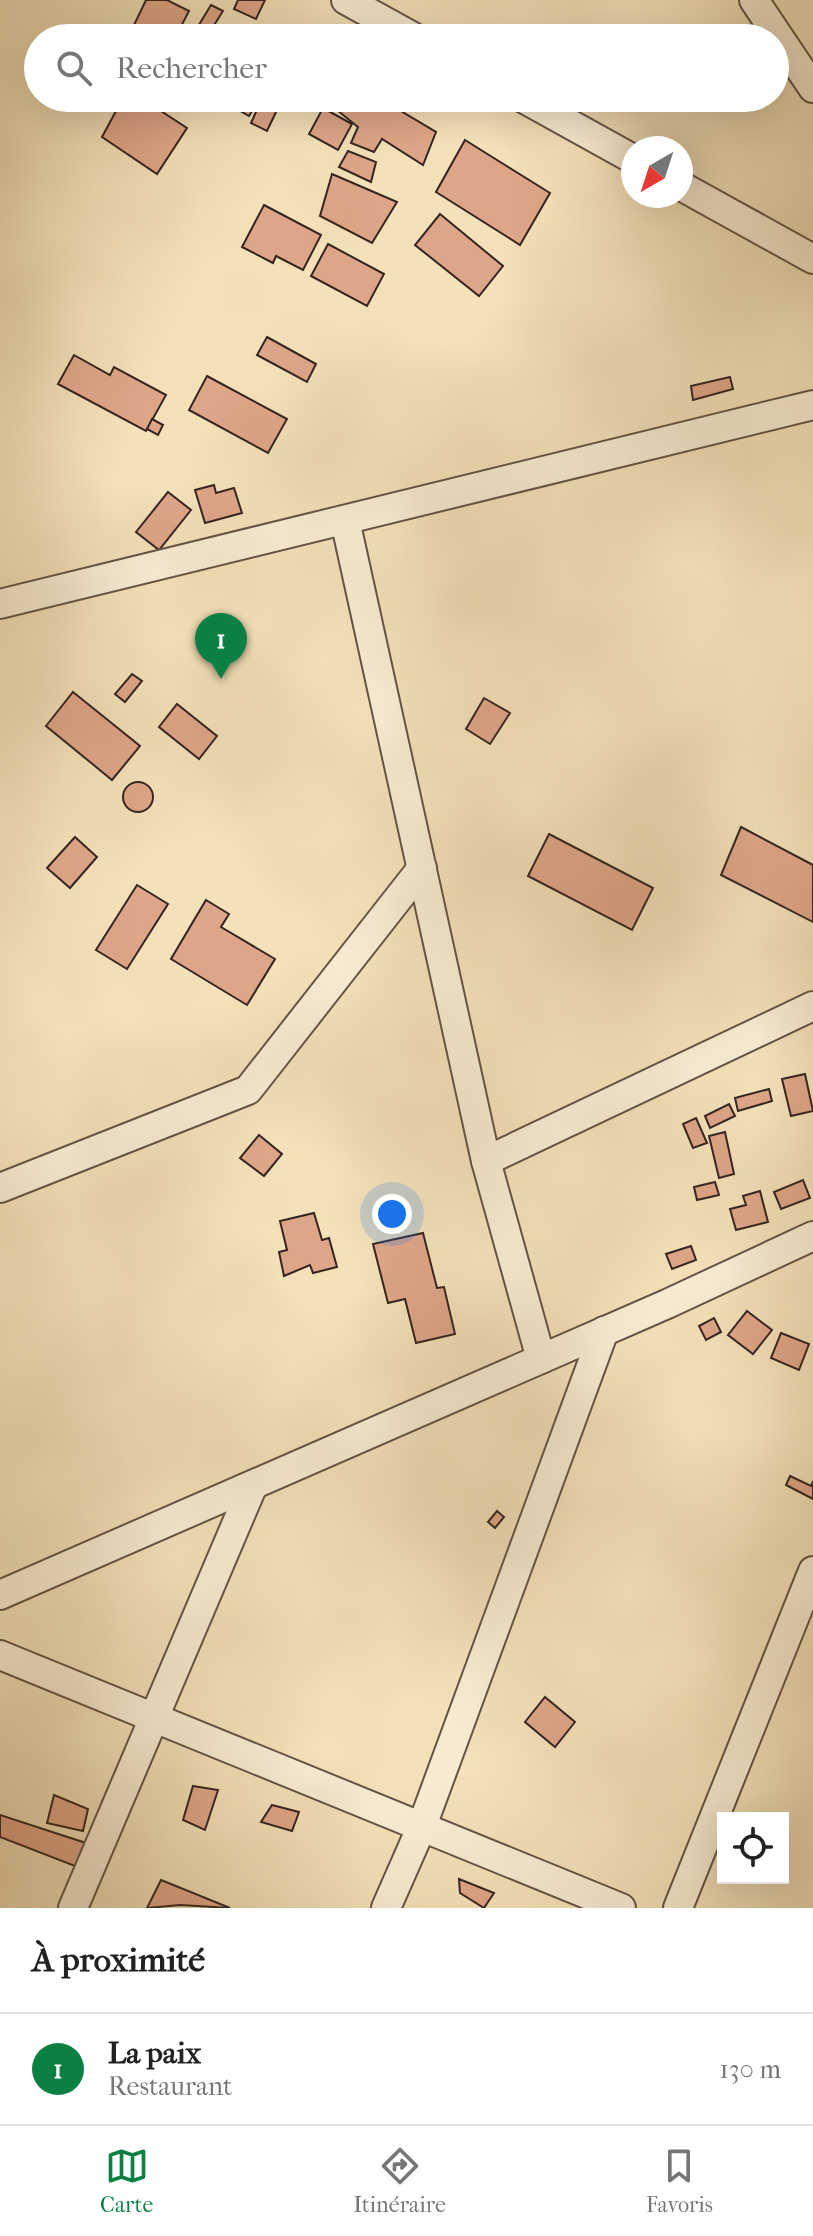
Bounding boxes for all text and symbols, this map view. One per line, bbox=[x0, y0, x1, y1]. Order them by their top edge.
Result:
search box bbox=[24, 24, 789, 112]
icon: search bbox=[52, 46, 96, 90]
text: Rechercher bbox=[116, 51, 267, 86]
north arrow bbox=[621, 136, 693, 208]
pin: 1 bbox=[195, 613, 247, 679]
your location bbox=[372, 1194, 412, 1234]
map controls bbox=[717, 1812, 789, 1884]
button: locate bbox=[717, 1812, 789, 1884]
text: À proximité bbox=[32, 1940, 205, 1980]
text: La paix bbox=[108, 2036, 201, 2071]
text: 1 bbox=[53, 2054, 63, 2085]
text: 130 m bbox=[720, 2054, 781, 2085]
text: Restaurant bbox=[108, 2071, 232, 2102]
tab: Carte bbox=[100, 2144, 153, 2218]
tab: Itinéraire bbox=[353, 2144, 446, 2218]
tab: Favoris bbox=[646, 2144, 713, 2218]

